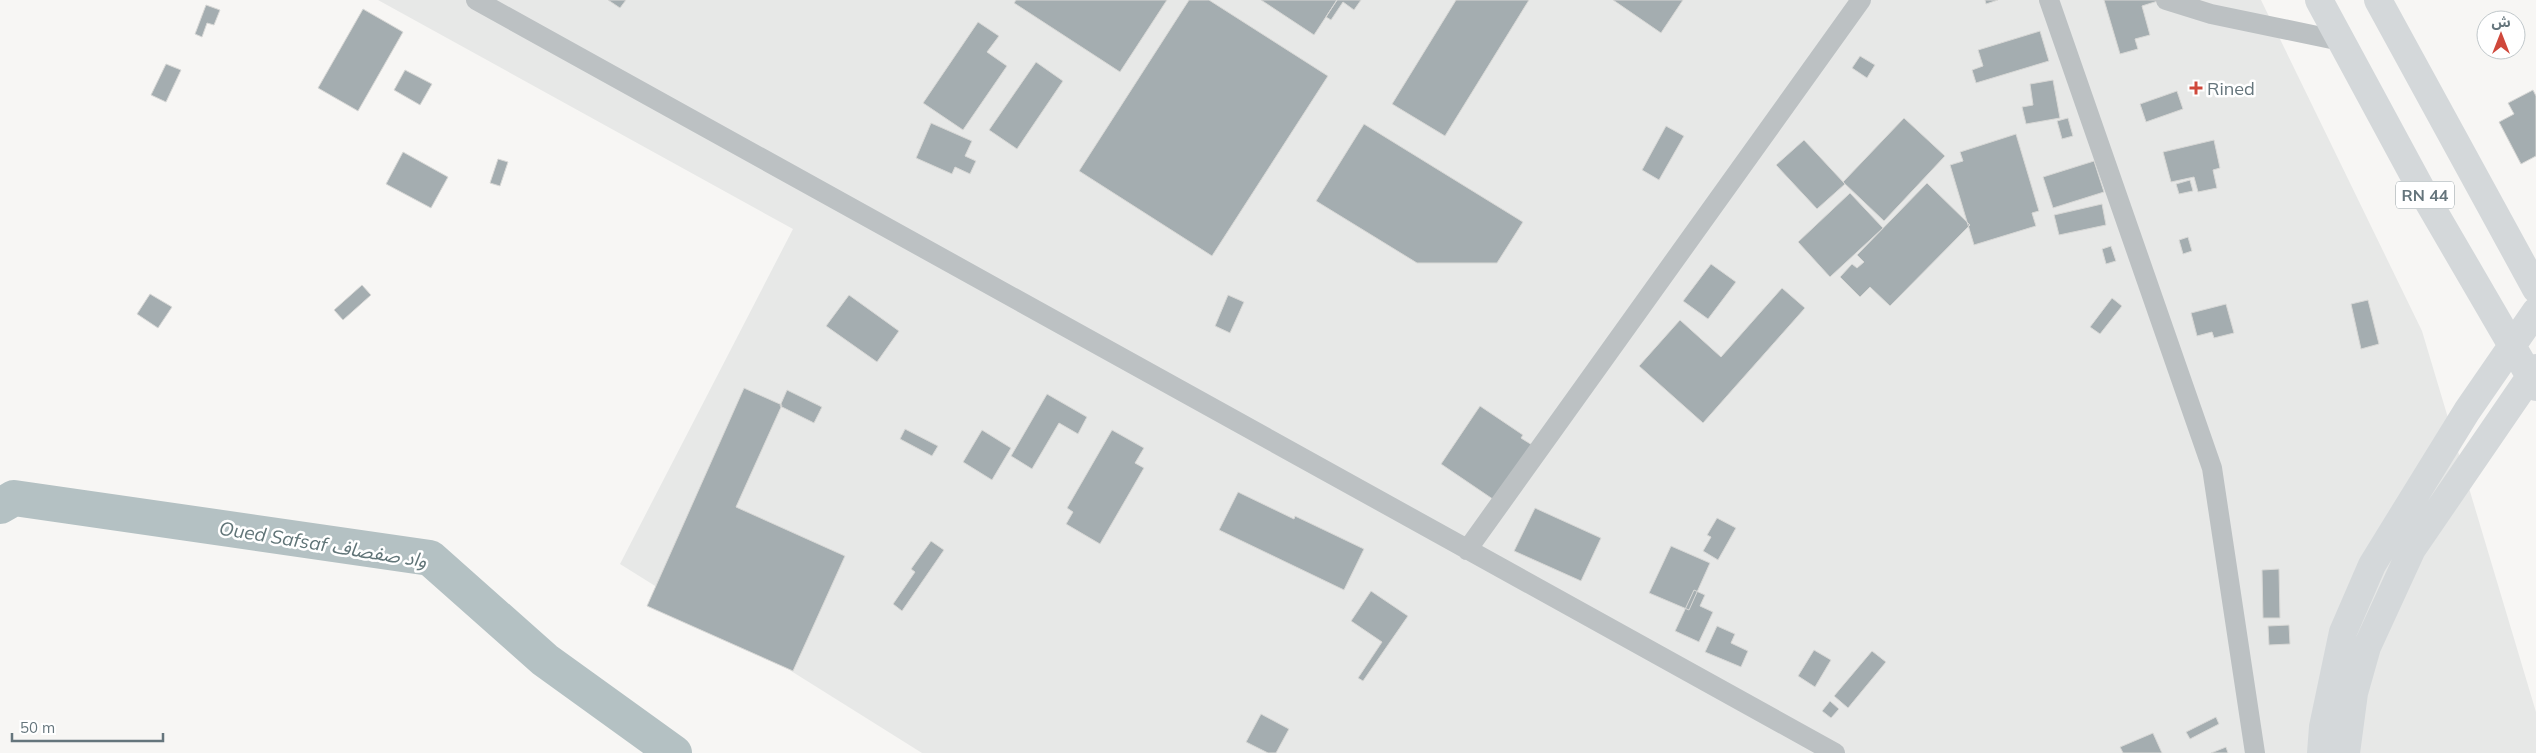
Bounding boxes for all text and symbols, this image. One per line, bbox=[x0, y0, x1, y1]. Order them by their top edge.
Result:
north arrow bbox=[2476, 10, 2526, 60]
text: ش bbox=[2491, 13, 2511, 31]
place label: Rined bbox=[2207, 77, 2255, 100]
marker: Rined bbox=[2189, 81, 2203, 95]
road number: RN 44 bbox=[2396, 182, 2454, 208]
water label: Oued Safsaf واد صفصاف bbox=[217, 516, 429, 572]
scale bar bbox=[12, 710, 164, 742]
text: 50 m bbox=[20, 718, 55, 737]

